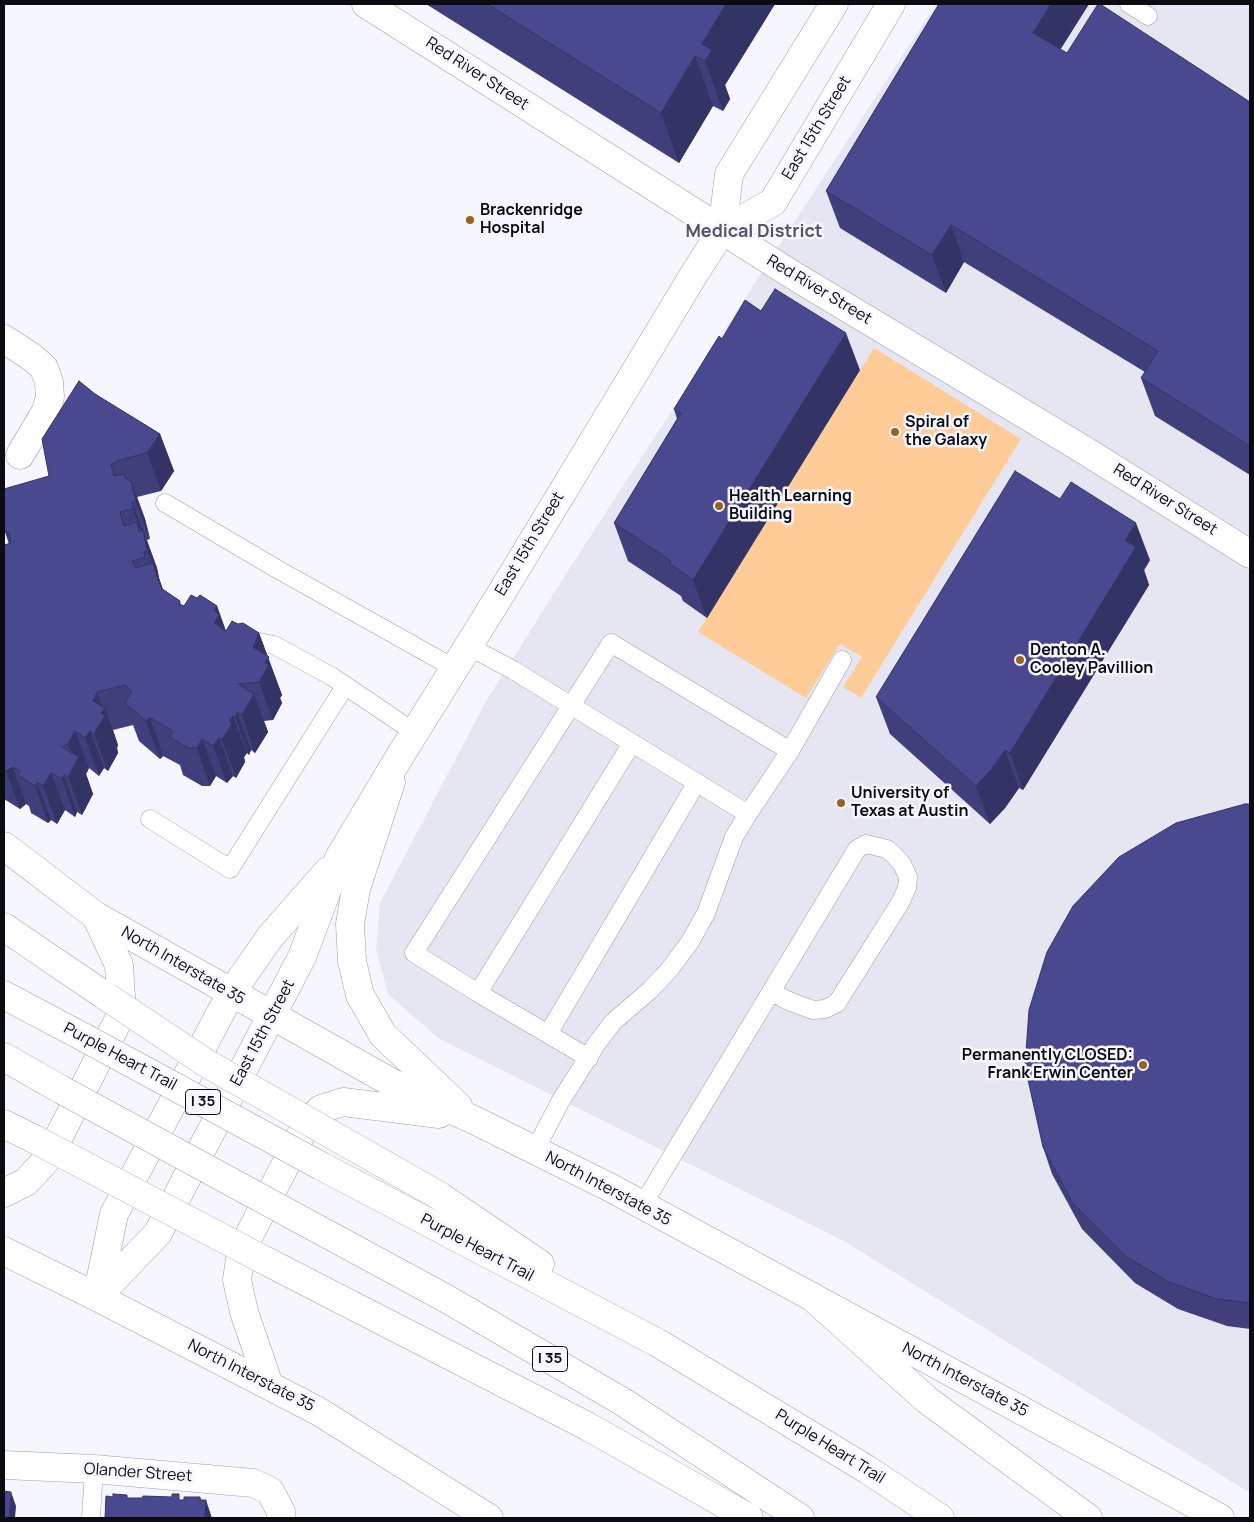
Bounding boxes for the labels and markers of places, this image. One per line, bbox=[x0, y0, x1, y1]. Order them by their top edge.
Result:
place label: Brackenridge Hospital bbox=[480, 201, 583, 239]
marker: Brackenridge Hospital bbox=[464, 214, 476, 226]
place label: Spiral of the Galaxy bbox=[905, 413, 987, 451]
marker: Spiral of the Galaxy bbox=[889, 426, 901, 438]
place label: Health Learning Building bbox=[729, 487, 852, 525]
marker: Health Learning Building bbox=[713, 500, 725, 512]
place label: Denton A. Cooley Pavillion bbox=[1030, 641, 1153, 679]
marker: Denton A. Cooley Pavillion bbox=[1014, 654, 1026, 666]
place label: University of Texas at Austin bbox=[851, 784, 969, 822]
marker: University of Texas at Austin bbox=[835, 797, 847, 809]
place label: Permanently CLOSED: Frank Erwin Center bbox=[962, 1046, 1133, 1084]
marker: Permanently CLOSED: Frank Erwin Center bbox=[1137, 1059, 1149, 1071]

